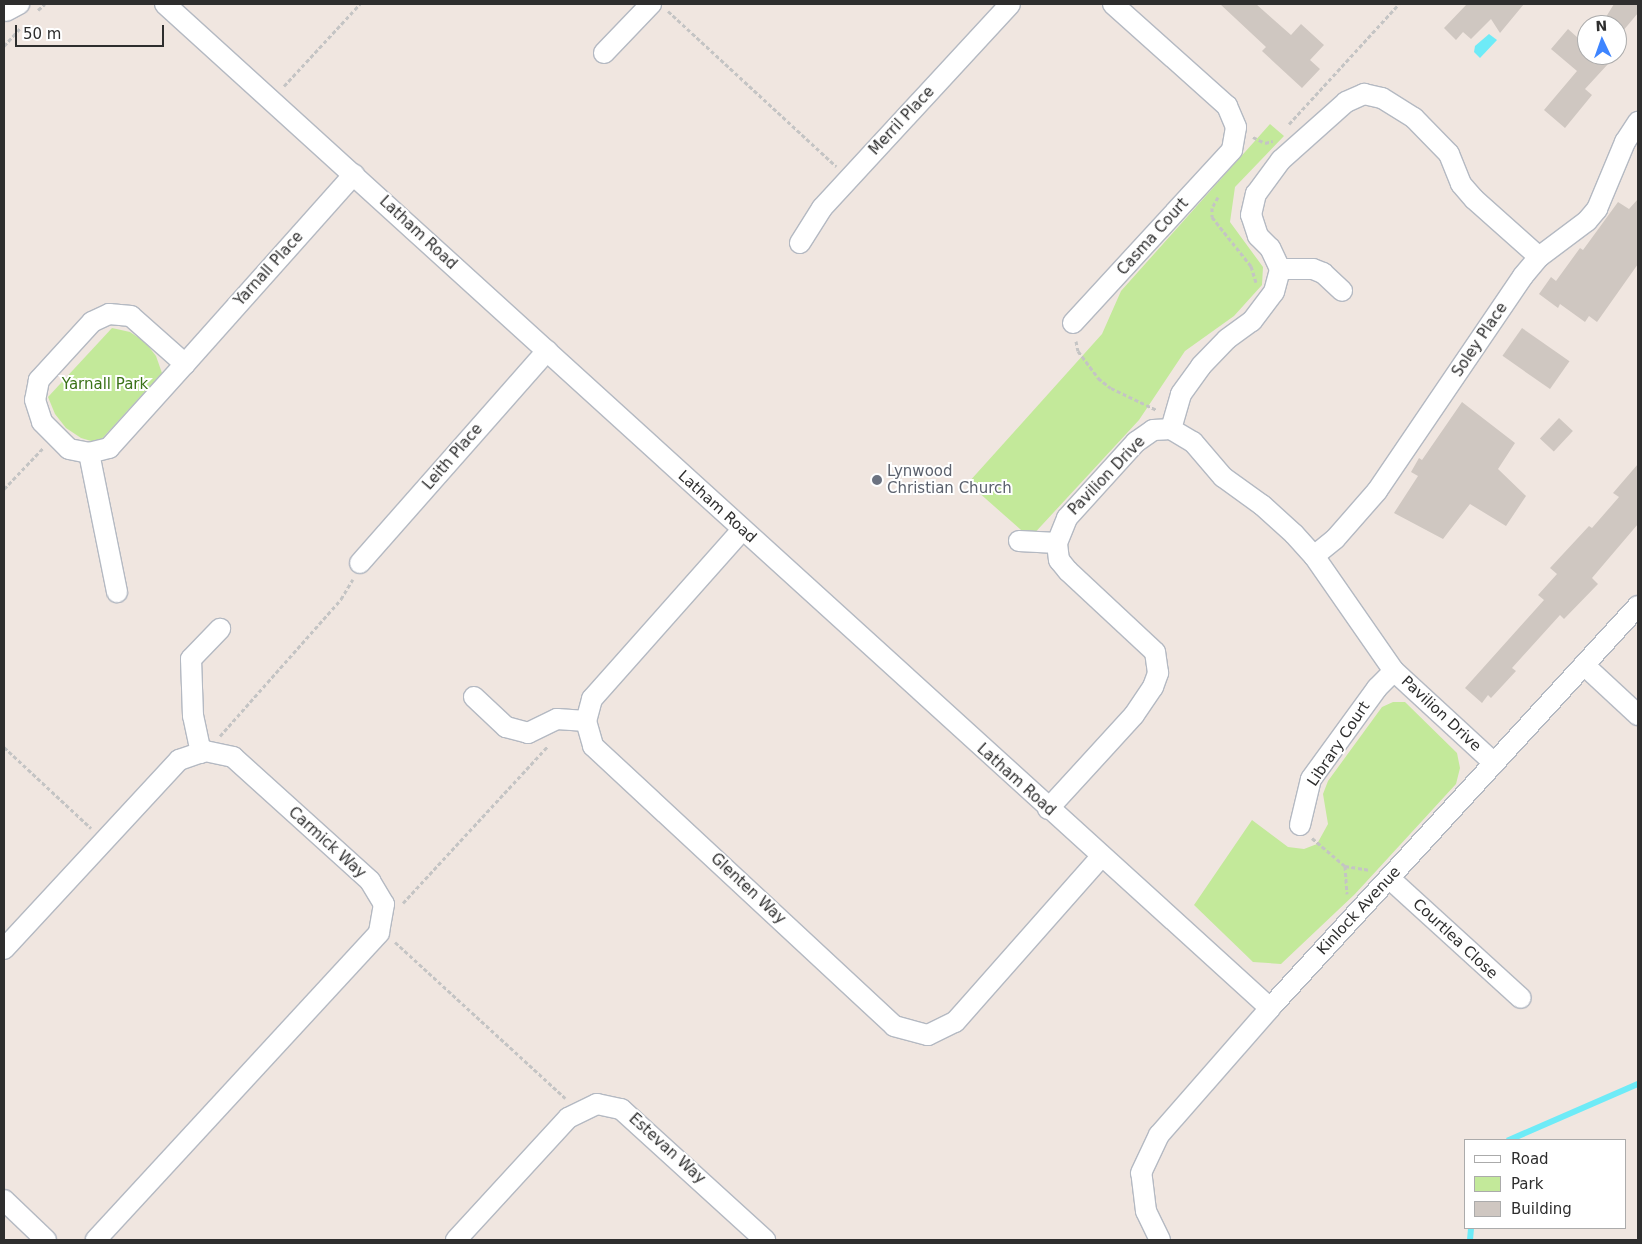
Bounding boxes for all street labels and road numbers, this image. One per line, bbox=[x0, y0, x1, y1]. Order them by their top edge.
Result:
street label: Merril Place bbox=[866, 83, 938, 159]
street label: Latham Road bbox=[376, 193, 460, 273]
street label: Casma Court bbox=[1114, 195, 1192, 279]
street label: Yarnall Place bbox=[231, 228, 307, 310]
street label: Soley Place bbox=[1449, 299, 1511, 381]
street label: Leith Place bbox=[419, 420, 487, 494]
street label: Pavilion Drive bbox=[1065, 433, 1149, 519]
street label: Latham Road bbox=[674, 467, 760, 547]
street label: Pavilion Drive bbox=[1397, 673, 1485, 755]
street label: Library Court bbox=[1304, 698, 1374, 790]
street label: Latham Road bbox=[973, 740, 1059, 820]
street label: Carmick Way bbox=[285, 804, 369, 882]
street label: Glenten Way bbox=[707, 850, 789, 928]
street label: Kinlock Avenue bbox=[1313, 863, 1405, 959]
street label: Courtlea Close bbox=[1409, 895, 1501, 983]
street label: Estevan Way bbox=[625, 1110, 709, 1188]

